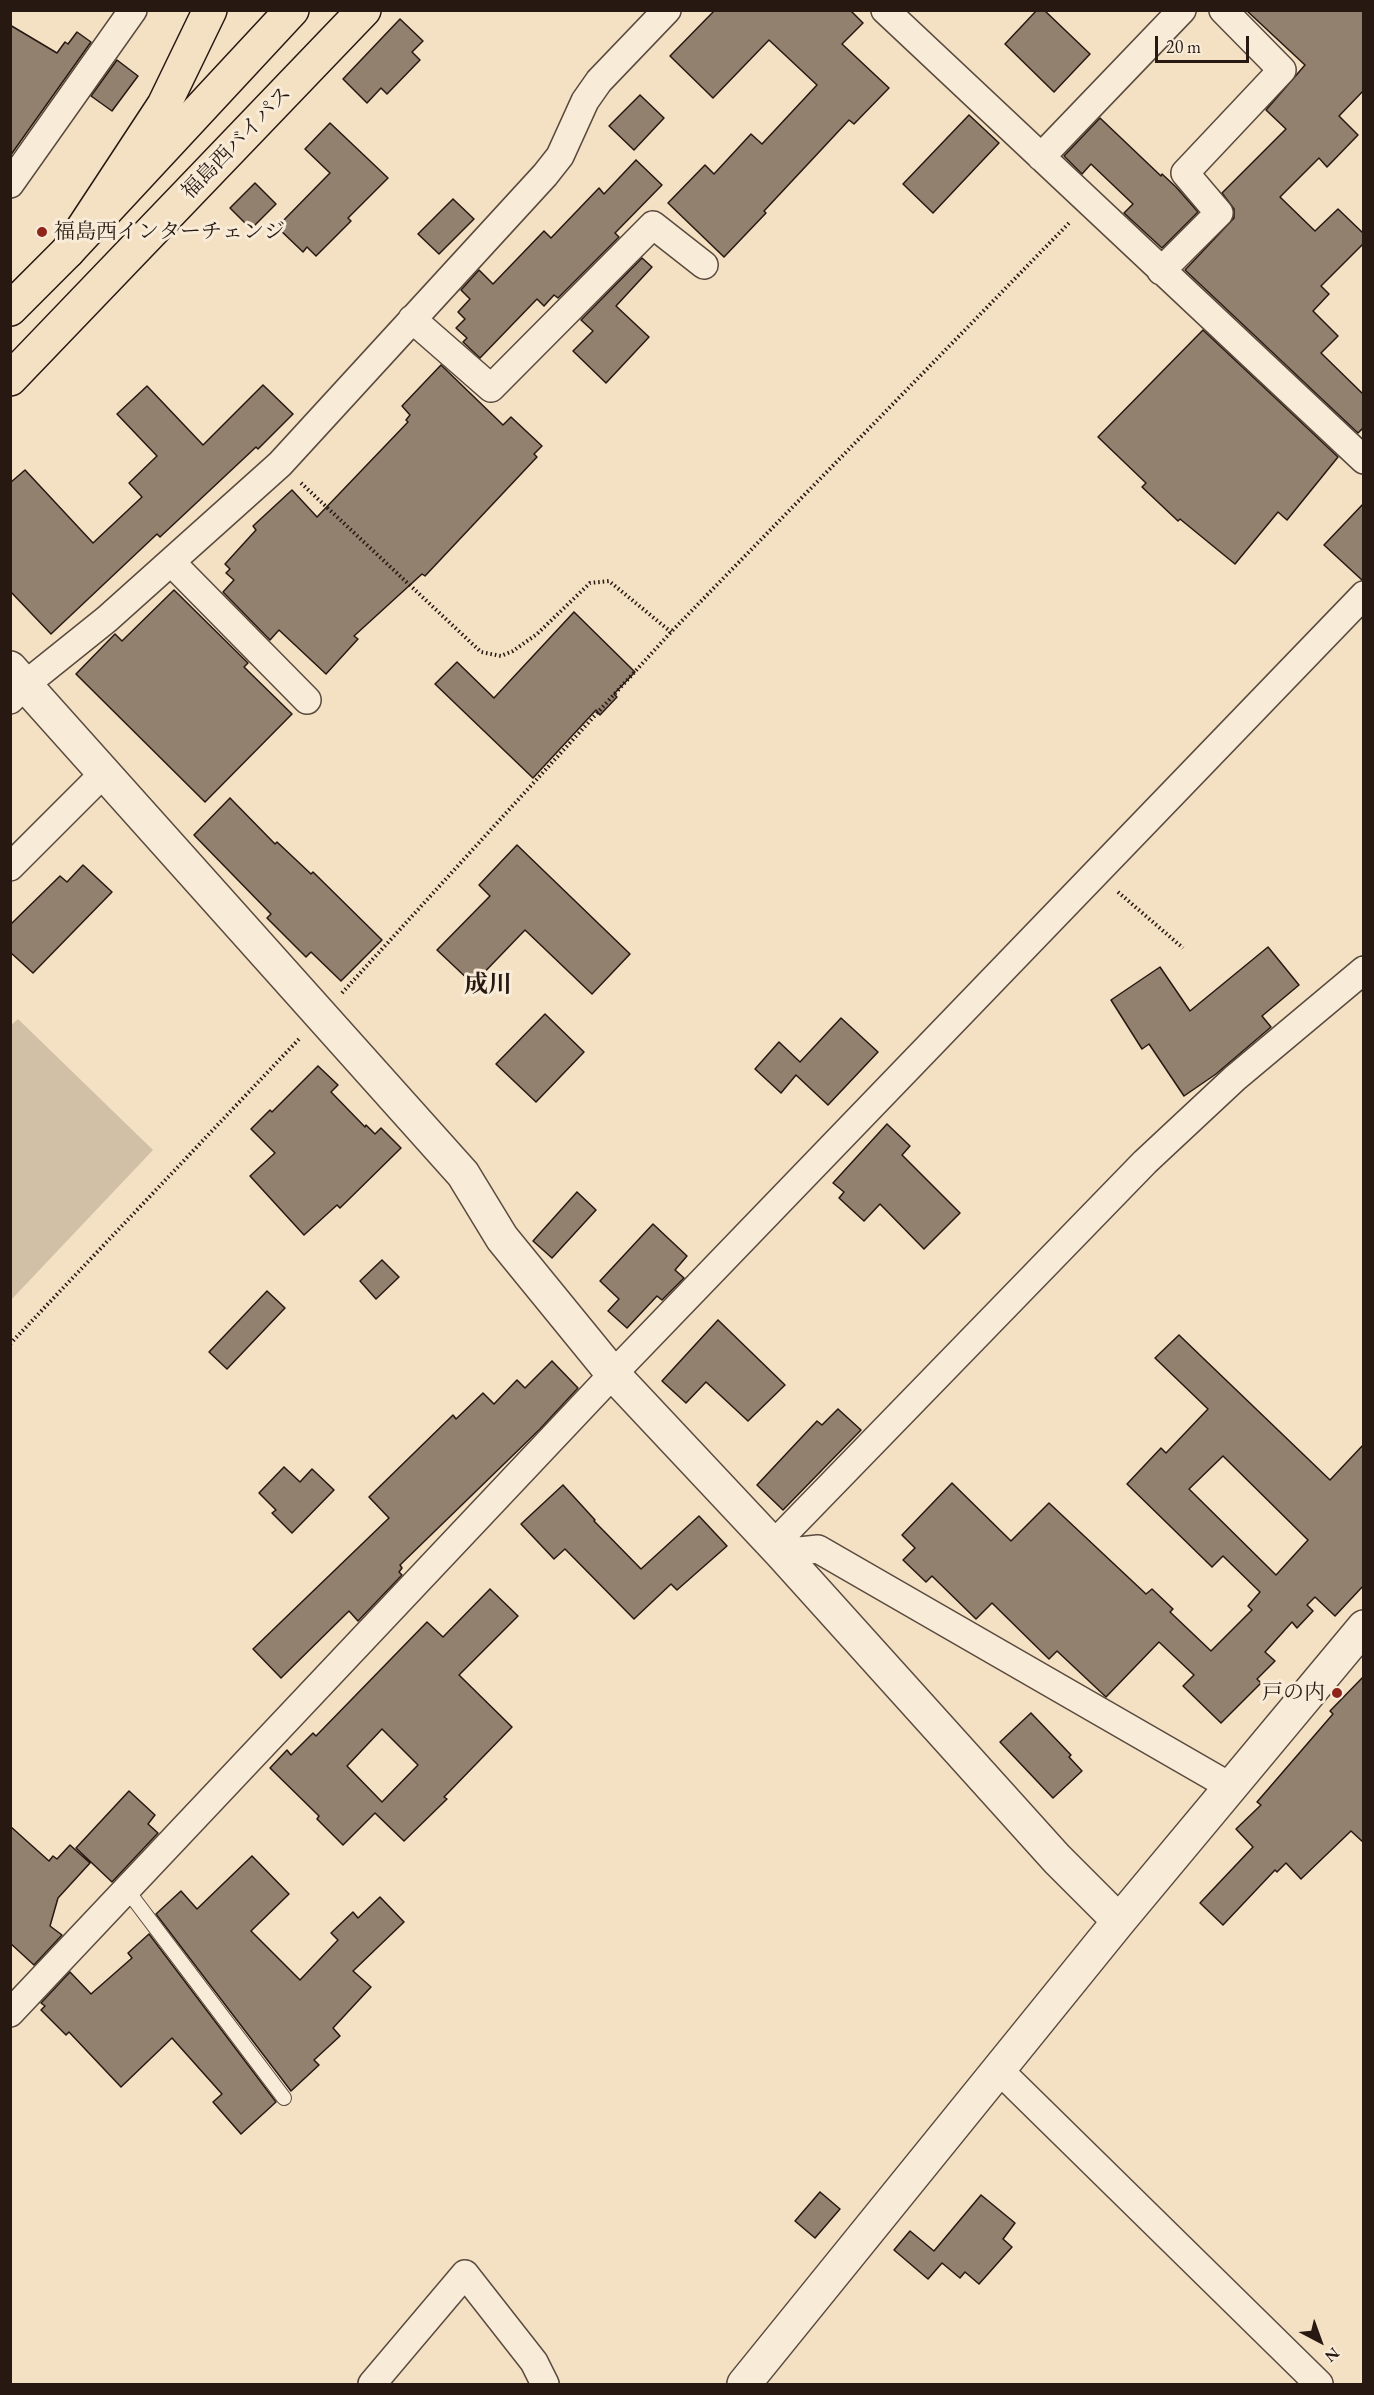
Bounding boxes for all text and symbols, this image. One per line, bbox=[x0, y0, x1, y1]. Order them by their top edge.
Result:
scale bar bbox=[1158, 24, 1252, 62]
text: 20 m bbox=[1166, 35, 1201, 58]
street label: 福島西バイパス bbox=[177, 81, 297, 205]
place label: 福島西インターチェンジ bbox=[54, 219, 285, 245]
marker: 福島西インターチェンジ bbox=[35, 225, 49, 239]
district label: 成川 bbox=[464, 971, 512, 999]
place label: 戸の内 bbox=[1262, 1680, 1325, 1706]
marker: 戸の内 bbox=[1330, 1686, 1344, 1700]
north arrow bbox=[1290, 2311, 1350, 2371]
text: N bbox=[1320, 2343, 1344, 2367]

